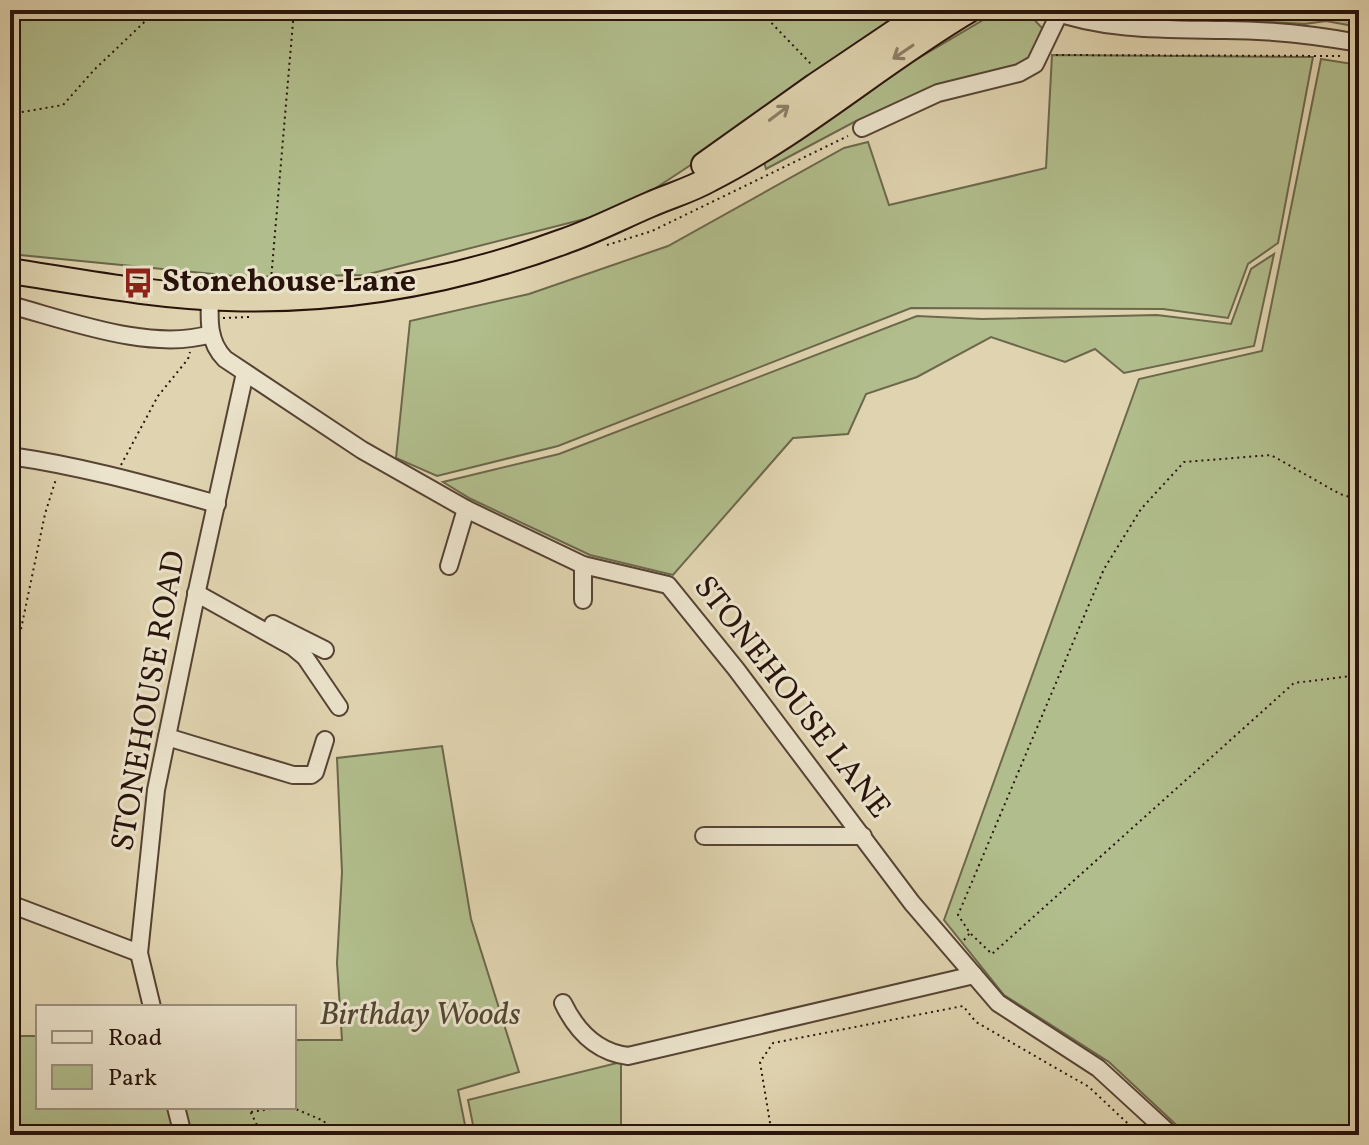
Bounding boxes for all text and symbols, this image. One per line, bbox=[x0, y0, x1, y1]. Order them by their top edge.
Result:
one-way arrow bbox=[893, 43, 915, 60]
one-way arrow bbox=[768, 104, 790, 121]
place label: Stonehouse Lane bbox=[162, 261, 416, 305]
bus stop icon: Stonehouse Lane bbox=[121, 266, 155, 300]
street label: STONEHOUSE ROAD bbox=[102, 547, 198, 855]
street label: STONEHOUSE LANE bbox=[682, 567, 900, 829]
park label: Birthday Woods bbox=[319, 994, 521, 1038]
legend bbox=[36, 1005, 296, 1109]
text: Road bbox=[108, 1022, 162, 1056]
text: Park bbox=[108, 1062, 157, 1096]

